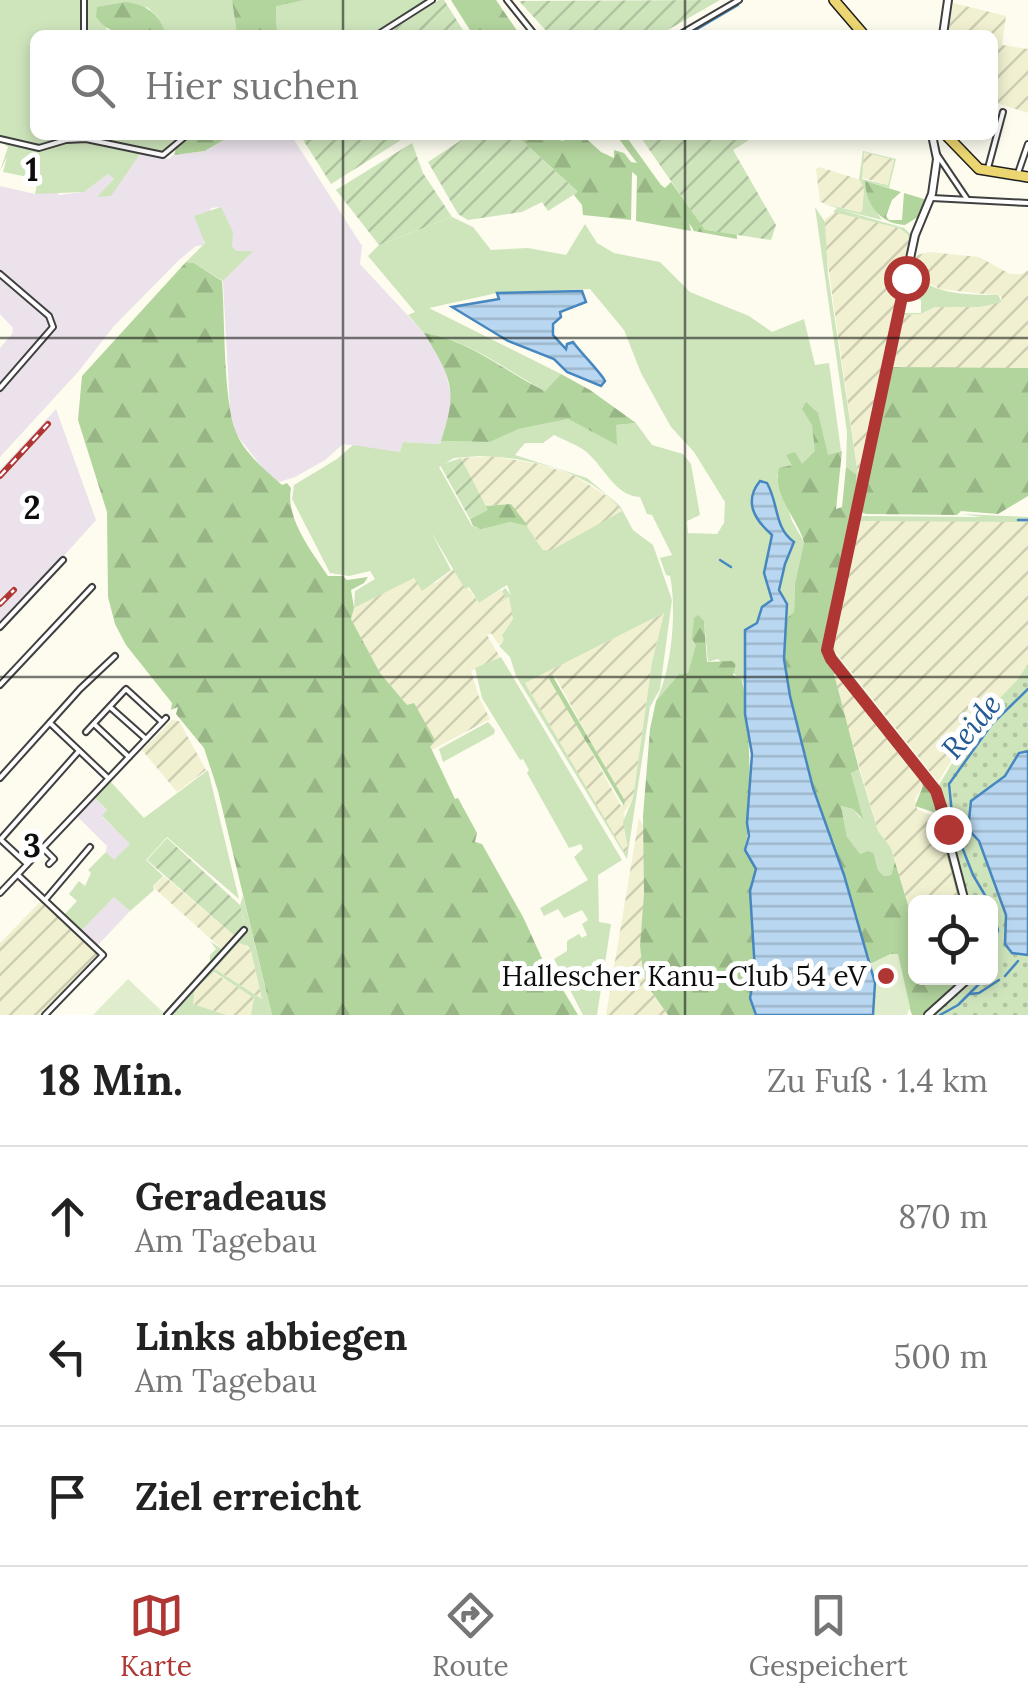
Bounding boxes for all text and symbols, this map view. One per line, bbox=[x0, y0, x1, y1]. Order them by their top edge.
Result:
search box bbox=[30, 30, 998, 140]
icon: search bbox=[65, 58, 120, 113]
text: Hier suchen bbox=[145, 61, 359, 109]
text: 1 bbox=[26, 149, 39, 190]
route start bbox=[884, 256, 930, 302]
text: 2 bbox=[23, 487, 41, 528]
water label: Reide bbox=[933, 686, 1009, 766]
route end bbox=[926, 807, 972, 853]
text: 3 bbox=[23, 825, 41, 866]
map controls bbox=[908, 895, 998, 985]
button: locate bbox=[908, 895, 998, 985]
place label: Hallescher Kanu-Club 54 eV bbox=[502, 958, 867, 994]
marker: Hallescher Kanu-Club 54 eV bbox=[875, 965, 897, 987]
text: 18 Min. bbox=[40, 1053, 183, 1107]
text: Zu Fuß · 1.4 km bbox=[767, 1060, 988, 1101]
text: Geradeaus bbox=[135, 1172, 327, 1220]
icon: ahead bbox=[40, 1189, 95, 1244]
text: 870 m bbox=[898, 1196, 988, 1237]
text: Am Tagebau bbox=[135, 1220, 317, 1261]
text: Links abbiegen bbox=[135, 1312, 407, 1360]
icon: left bbox=[40, 1329, 95, 1384]
text: 500 m bbox=[894, 1336, 988, 1377]
text: Am Tagebau bbox=[135, 1360, 317, 1401]
icon: arrive bbox=[40, 1469, 95, 1524]
text: Ziel erreicht bbox=[135, 1472, 361, 1520]
tab: Karte bbox=[120, 1588, 192, 1684]
tab: Route bbox=[432, 1588, 509, 1684]
tab: Gespeichert bbox=[749, 1588, 908, 1684]

